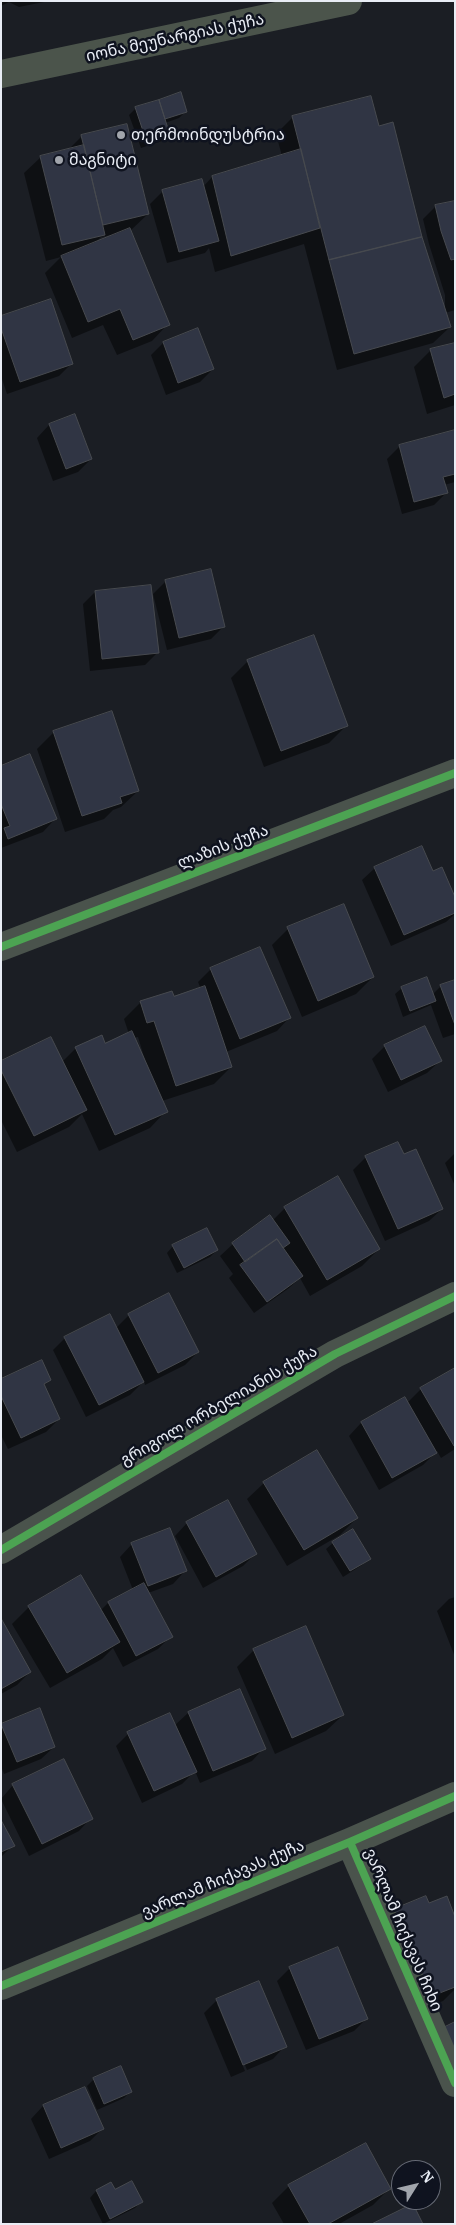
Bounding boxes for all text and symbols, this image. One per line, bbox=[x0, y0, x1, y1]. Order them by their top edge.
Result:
street label: იონა მეუნარგიას ქუჩა bbox=[84, 10, 266, 66]
place label: თერმოინდუსტრია bbox=[131, 125, 285, 145]
marker: თერმოინდუსტრია bbox=[115, 129, 127, 141]
place label: მაგნიტი bbox=[69, 150, 137, 170]
marker: მაგნიტი bbox=[53, 154, 65, 166]
street label: ლაზის ქუჩა bbox=[175, 821, 271, 873]
street label: გრიგოლ ორბელიანის ქუჩა bbox=[117, 1342, 321, 1470]
street label: ვარლამ ჩიქავას ქუჩა bbox=[139, 1836, 307, 1922]
street label: ვარლამ ჩიქავას ჩიხი bbox=[360, 1846, 446, 2014]
north arrow bbox=[391, 2160, 441, 2210]
text: N bbox=[417, 2167, 438, 2187]

